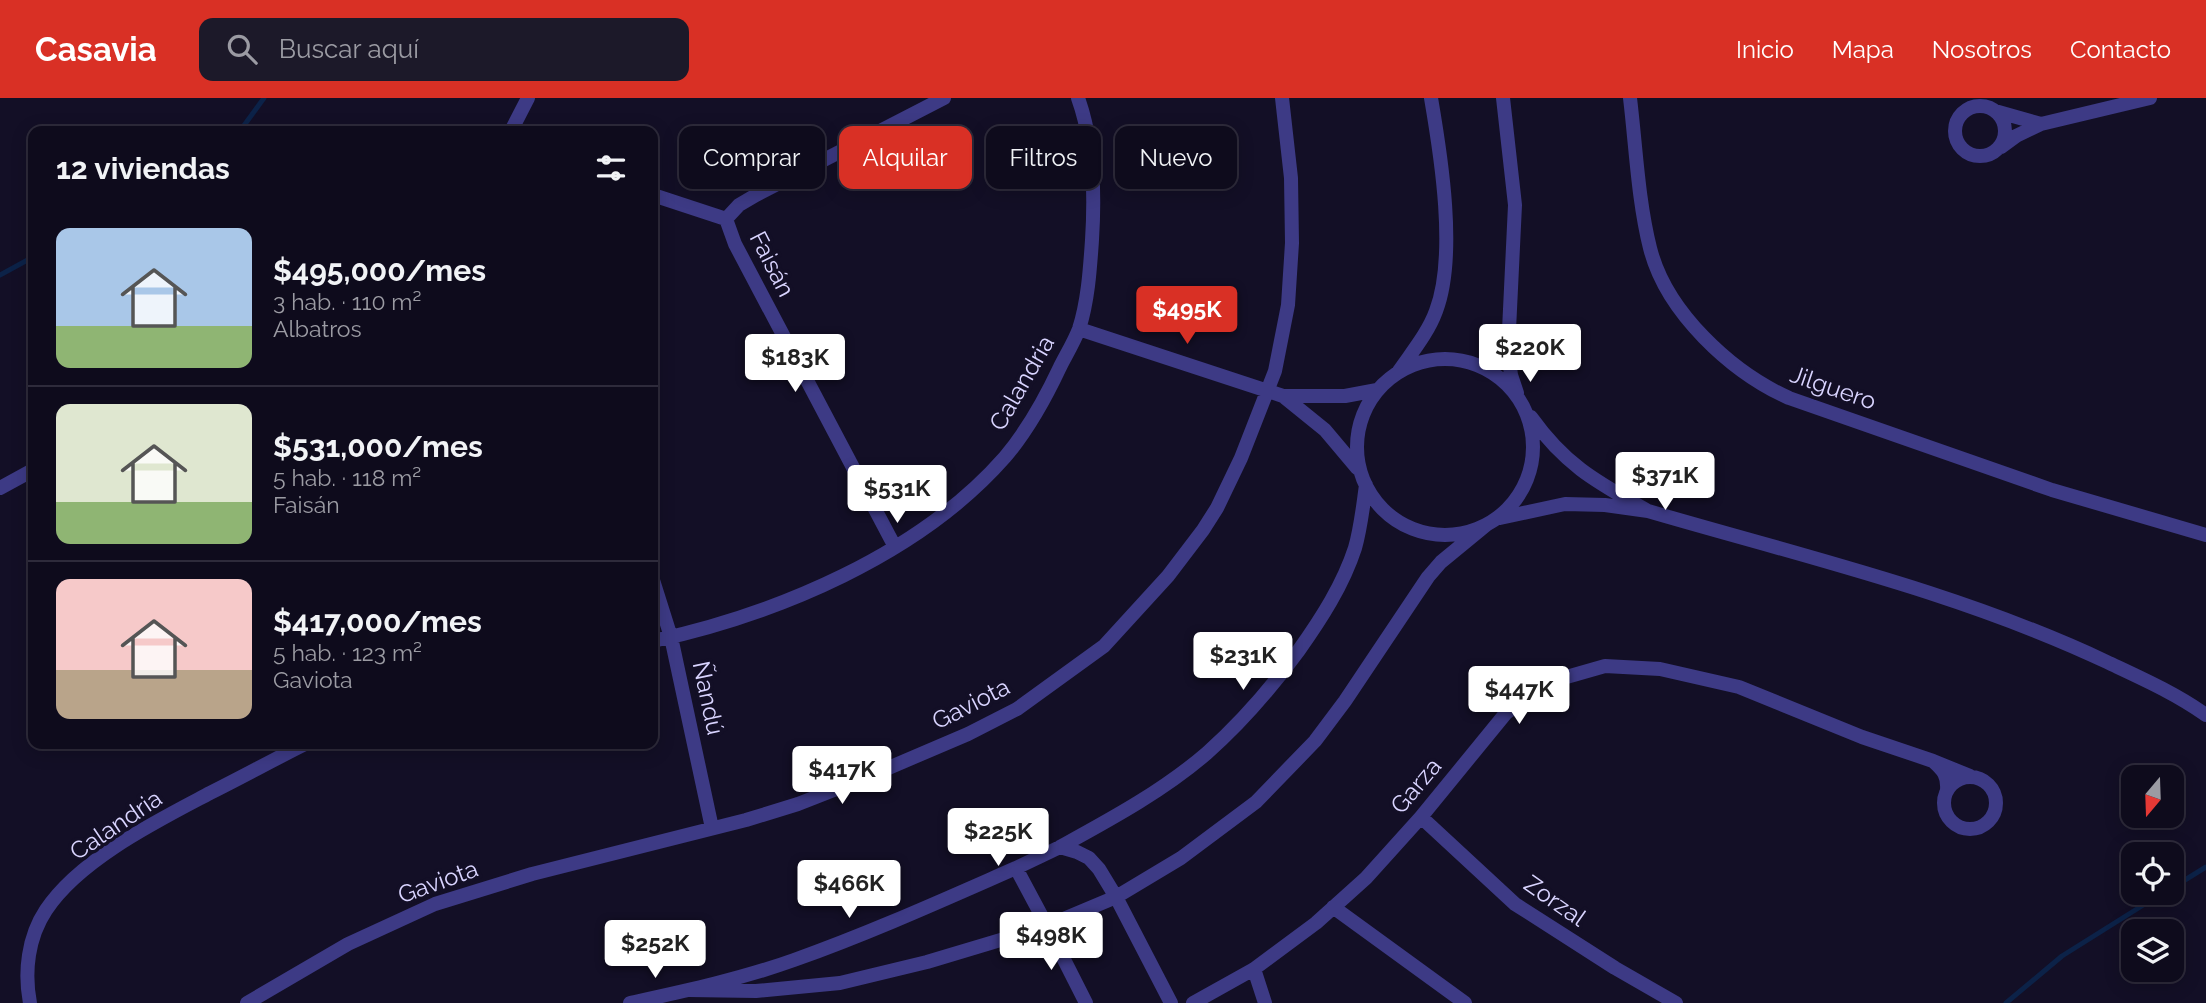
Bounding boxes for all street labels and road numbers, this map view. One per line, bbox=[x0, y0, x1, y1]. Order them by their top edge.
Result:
street label: Faisán bbox=[744, 226, 801, 301]
street label: Calandria bbox=[983, 330, 1060, 435]
street label: Jilguero bbox=[1786, 359, 1880, 416]
street label: Ñandú bbox=[687, 658, 730, 737]
street label: Gaviota bbox=[927, 672, 1014, 735]
street label: Garza bbox=[1384, 752, 1447, 819]
street label: Calandria bbox=[64, 783, 167, 866]
street label: Gaviota bbox=[394, 854, 482, 909]
street label: Zorzal bbox=[1519, 869, 1592, 932]

